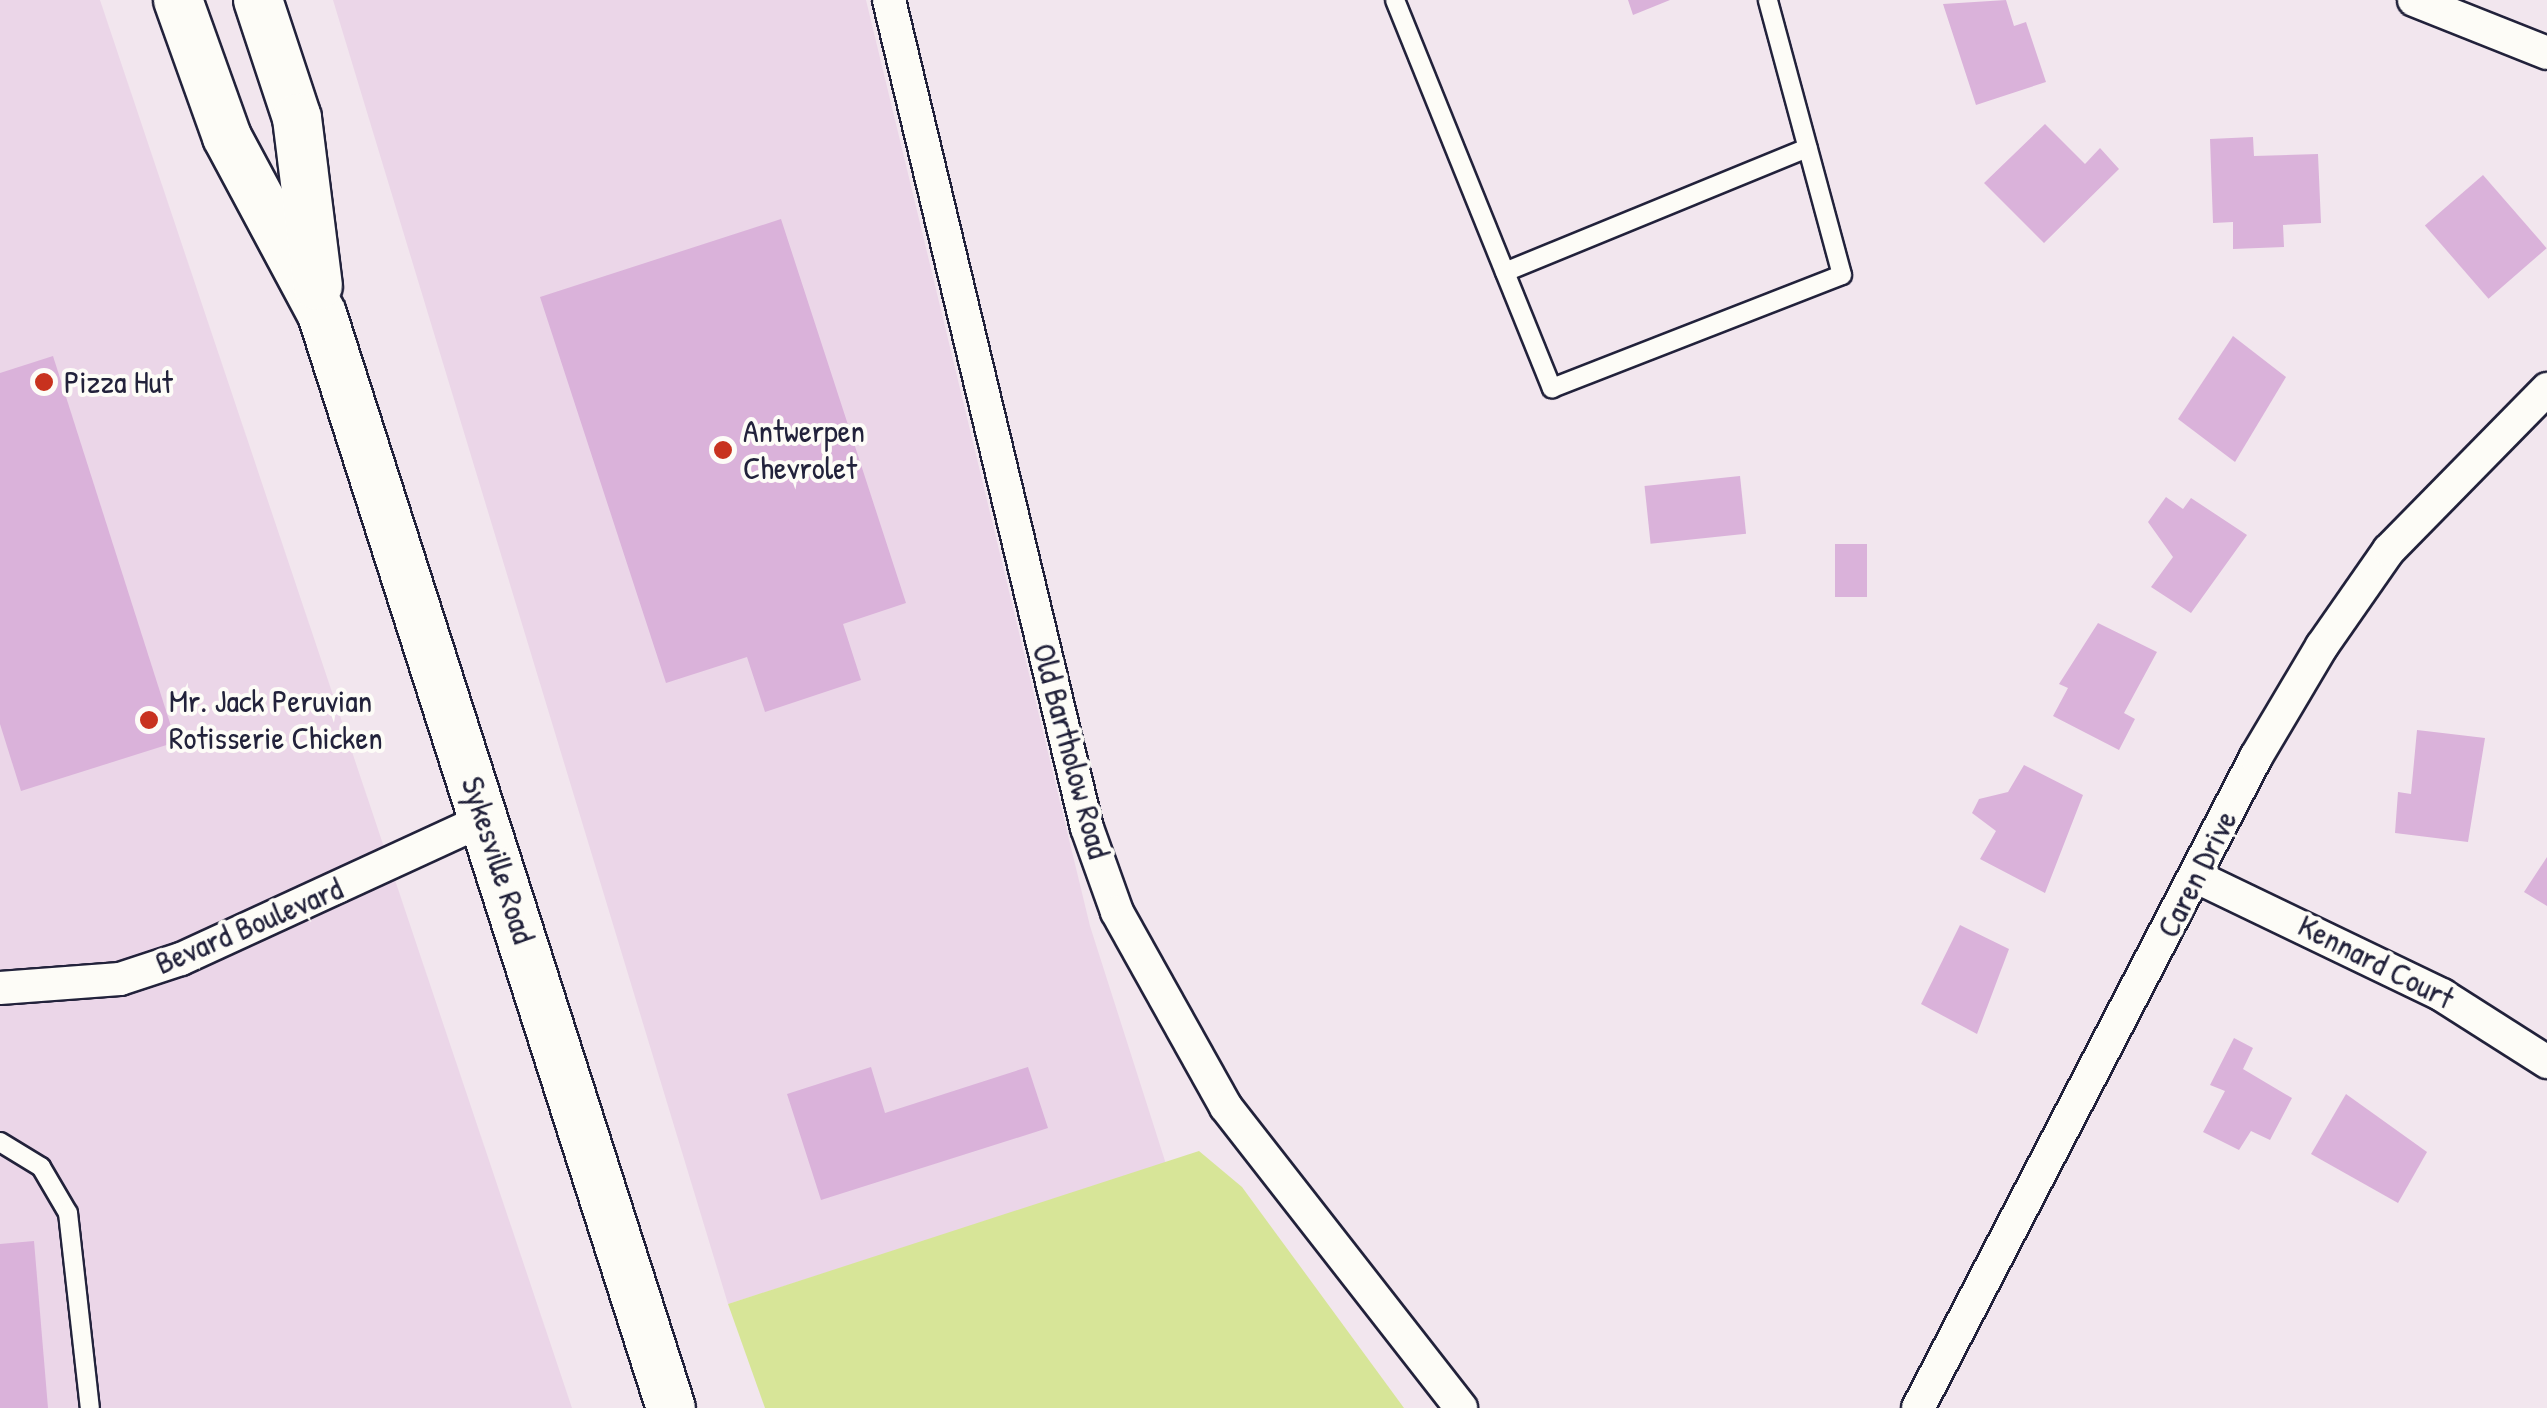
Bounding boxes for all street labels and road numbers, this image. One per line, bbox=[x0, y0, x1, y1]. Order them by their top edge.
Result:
street label: Old Bartholow Road bbox=[1024, 639, 1118, 863]
street label: Sykesville Road bbox=[453, 772, 543, 948]
street label: Caren Drive bbox=[2149, 804, 2245, 944]
street label: Bevard Boulevard bbox=[150, 869, 348, 983]
street label: Kennard Court bbox=[2292, 906, 2460, 1018]

